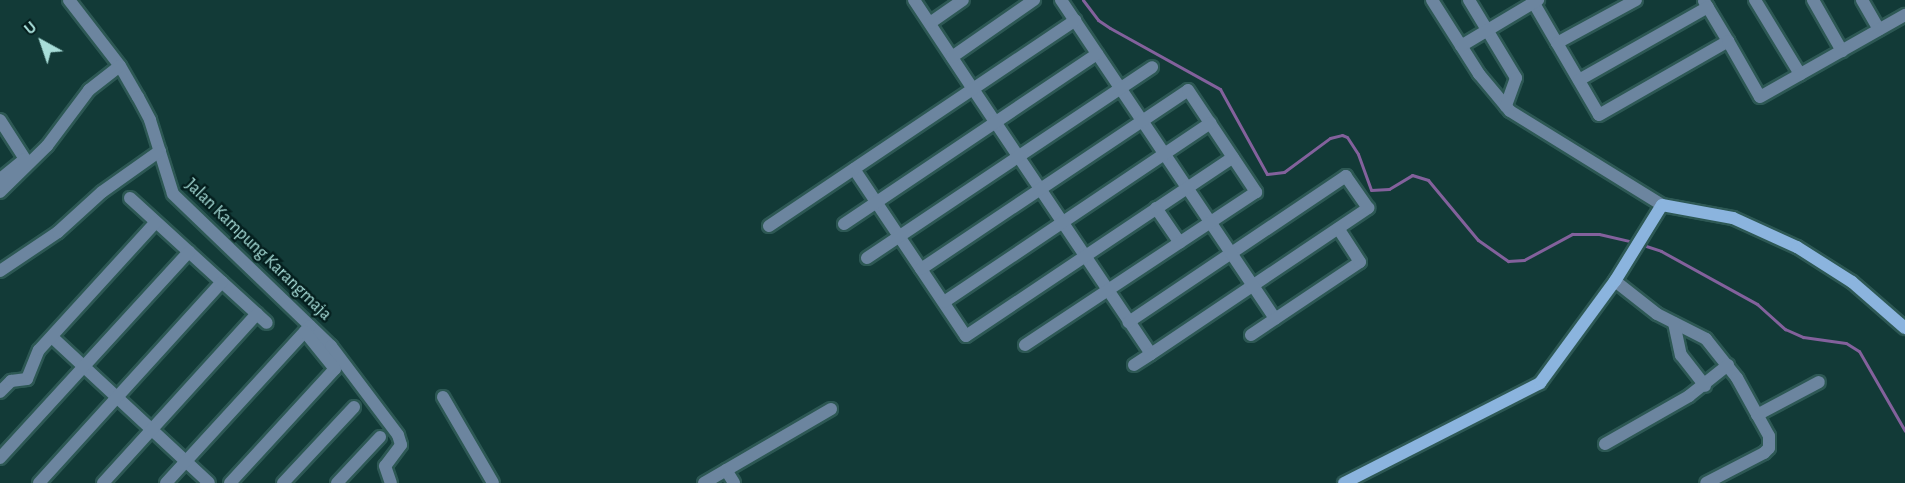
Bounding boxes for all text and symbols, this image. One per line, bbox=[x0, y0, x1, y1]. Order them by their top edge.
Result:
north arrow bbox=[12, 12, 72, 72]
text: U bbox=[21, 19, 39, 38]
street label: Jalan Kampung Karangmaja bbox=[180, 174, 336, 326]

